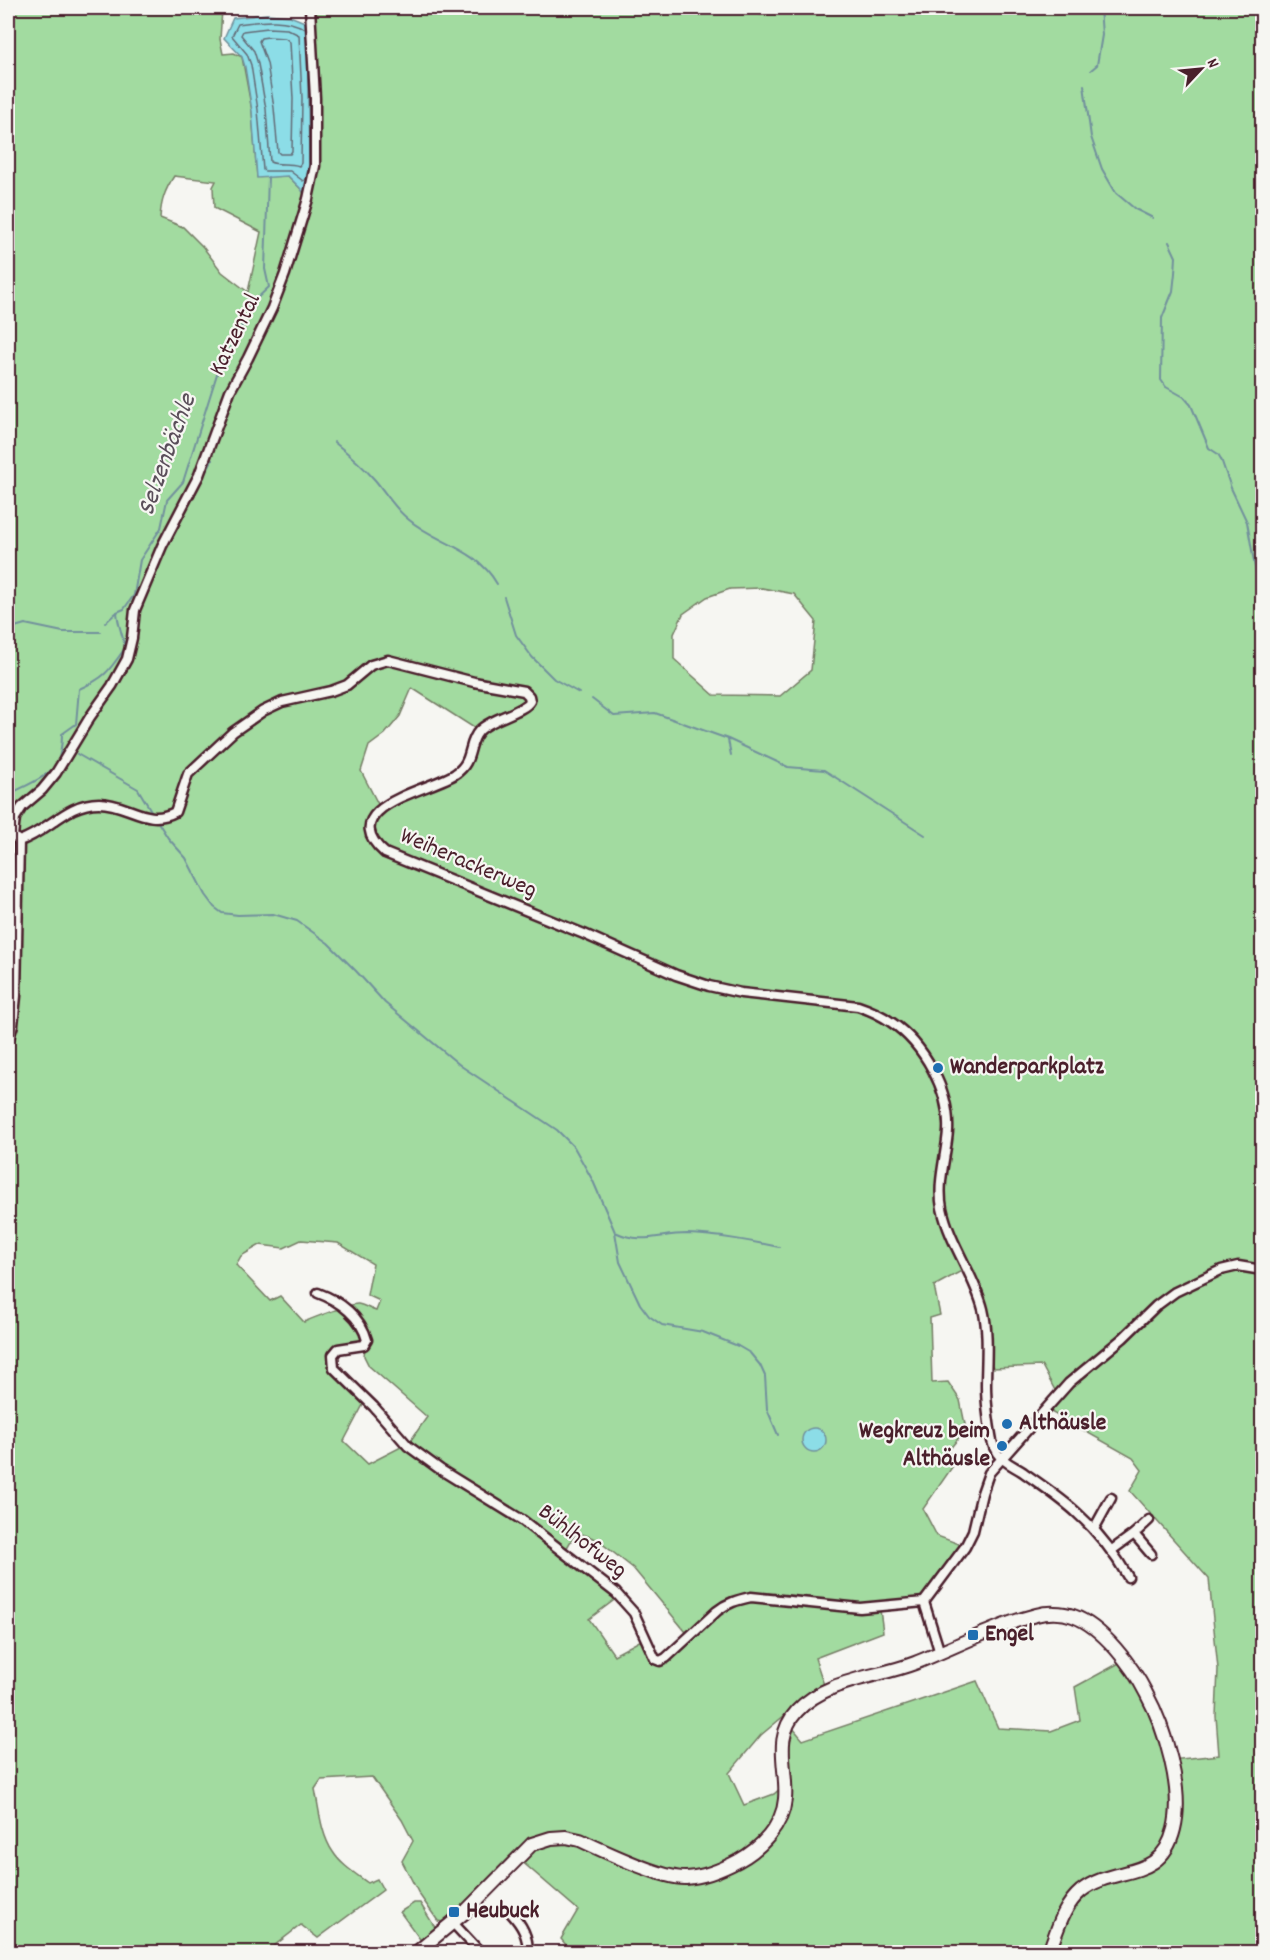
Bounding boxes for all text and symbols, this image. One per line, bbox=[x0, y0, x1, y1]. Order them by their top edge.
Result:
north arrow bbox=[1171, 39, 1231, 99]
text: N bbox=[1200, 55, 1224, 72]
street label: Katzental bbox=[201, 288, 271, 382]
water label: Selzenbächle bbox=[129, 388, 208, 521]
street label: Weiherackerweg bbox=[394, 820, 542, 908]
place label: Wanderparkplatz bbox=[950, 1051, 1105, 1085]
marker: Wanderparkplatz bbox=[931, 1061, 945, 1075]
place label: Althäusle bbox=[1019, 1407, 1107, 1441]
place label: Wegkreuz beim Althäusle bbox=[859, 1415, 990, 1477]
marker: Althäusle bbox=[1000, 1417, 1014, 1431]
marker: Wegkreuz beim Althäusle bbox=[995, 1439, 1009, 1453]
street label: Bühlhofweg bbox=[530, 1496, 634, 1588]
place label: Engel bbox=[985, 1618, 1034, 1652]
marker: Engel bbox=[966, 1628, 980, 1642]
place label: Heubuck bbox=[466, 1895, 540, 1929]
marker: Heubuck bbox=[447, 1905, 461, 1919]

